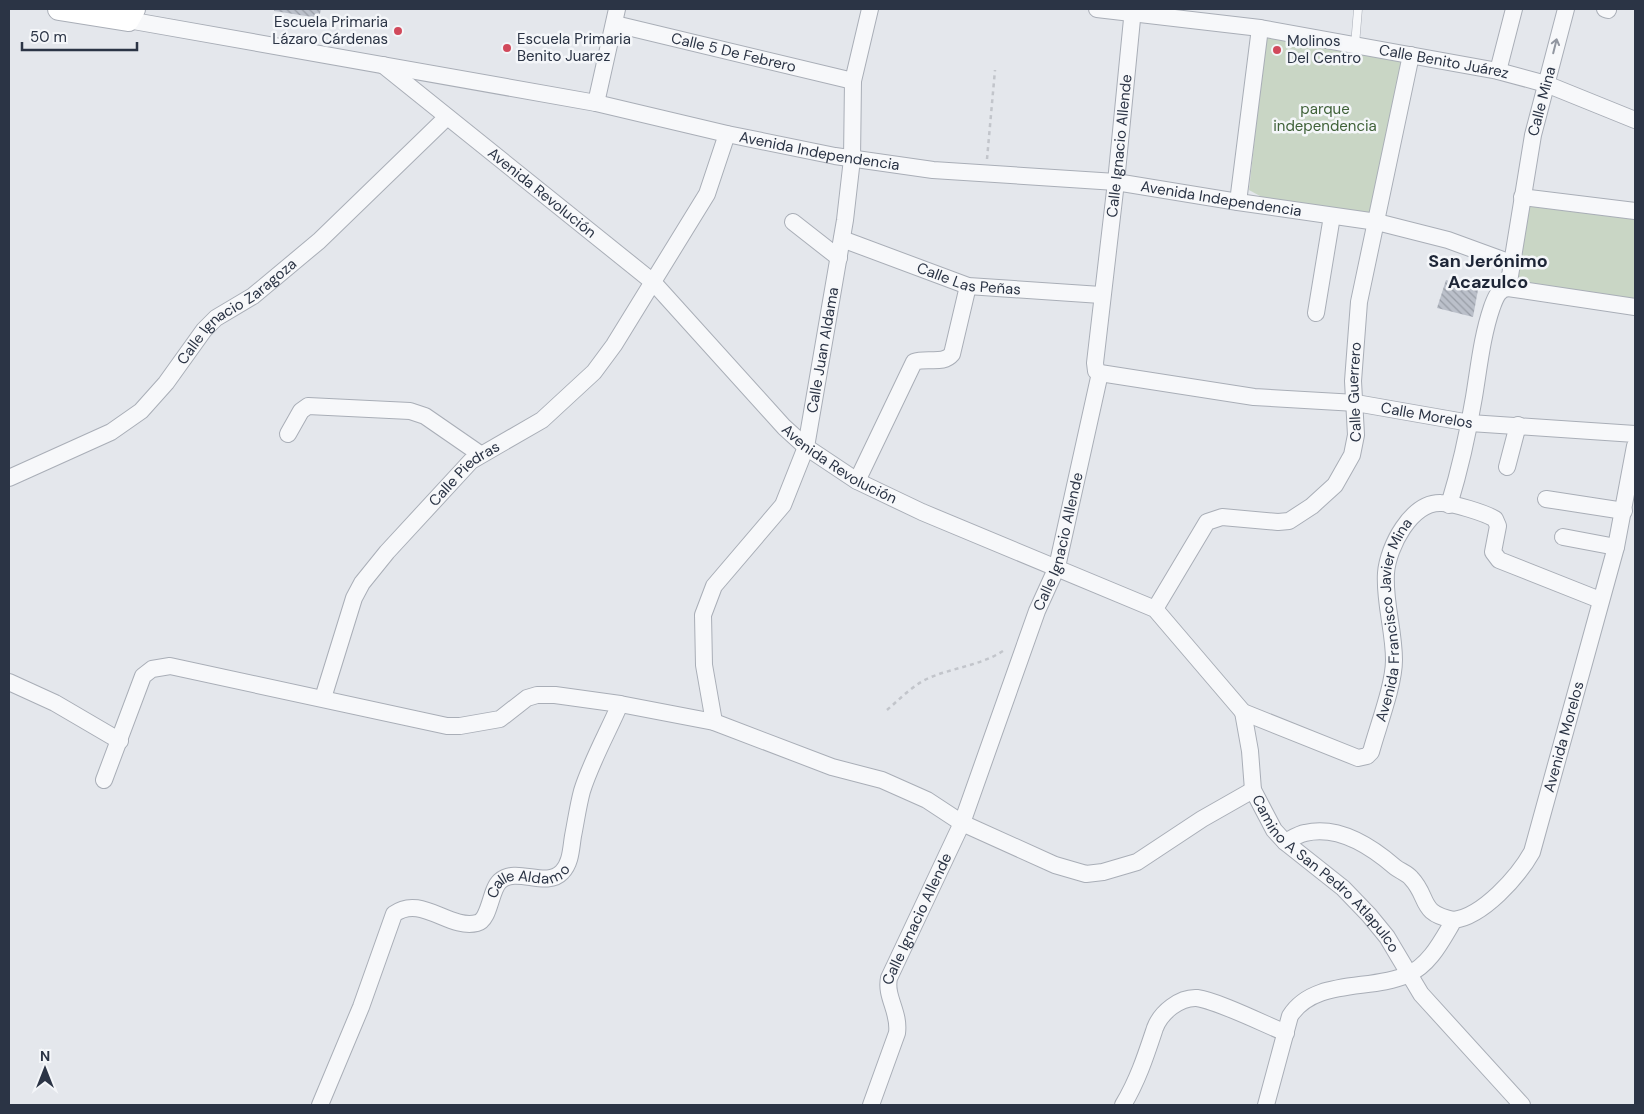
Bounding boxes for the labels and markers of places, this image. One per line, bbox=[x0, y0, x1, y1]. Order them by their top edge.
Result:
place label: Escuela Primaria Lázaro Cárdenas bbox=[272, 12, 388, 49]
marker: Escuela Primaria Lázaro Cárdenas bbox=[392, 25, 404, 37]
place label: Escuela Primaria Benito Juarez bbox=[517, 29, 631, 66]
place label: Molinos Del Centro bbox=[1287, 31, 1361, 68]
marker: Escuela Primaria Benito Juarez bbox=[501, 42, 513, 54]
marker: Molinos Del Centro bbox=[1271, 44, 1283, 56]

